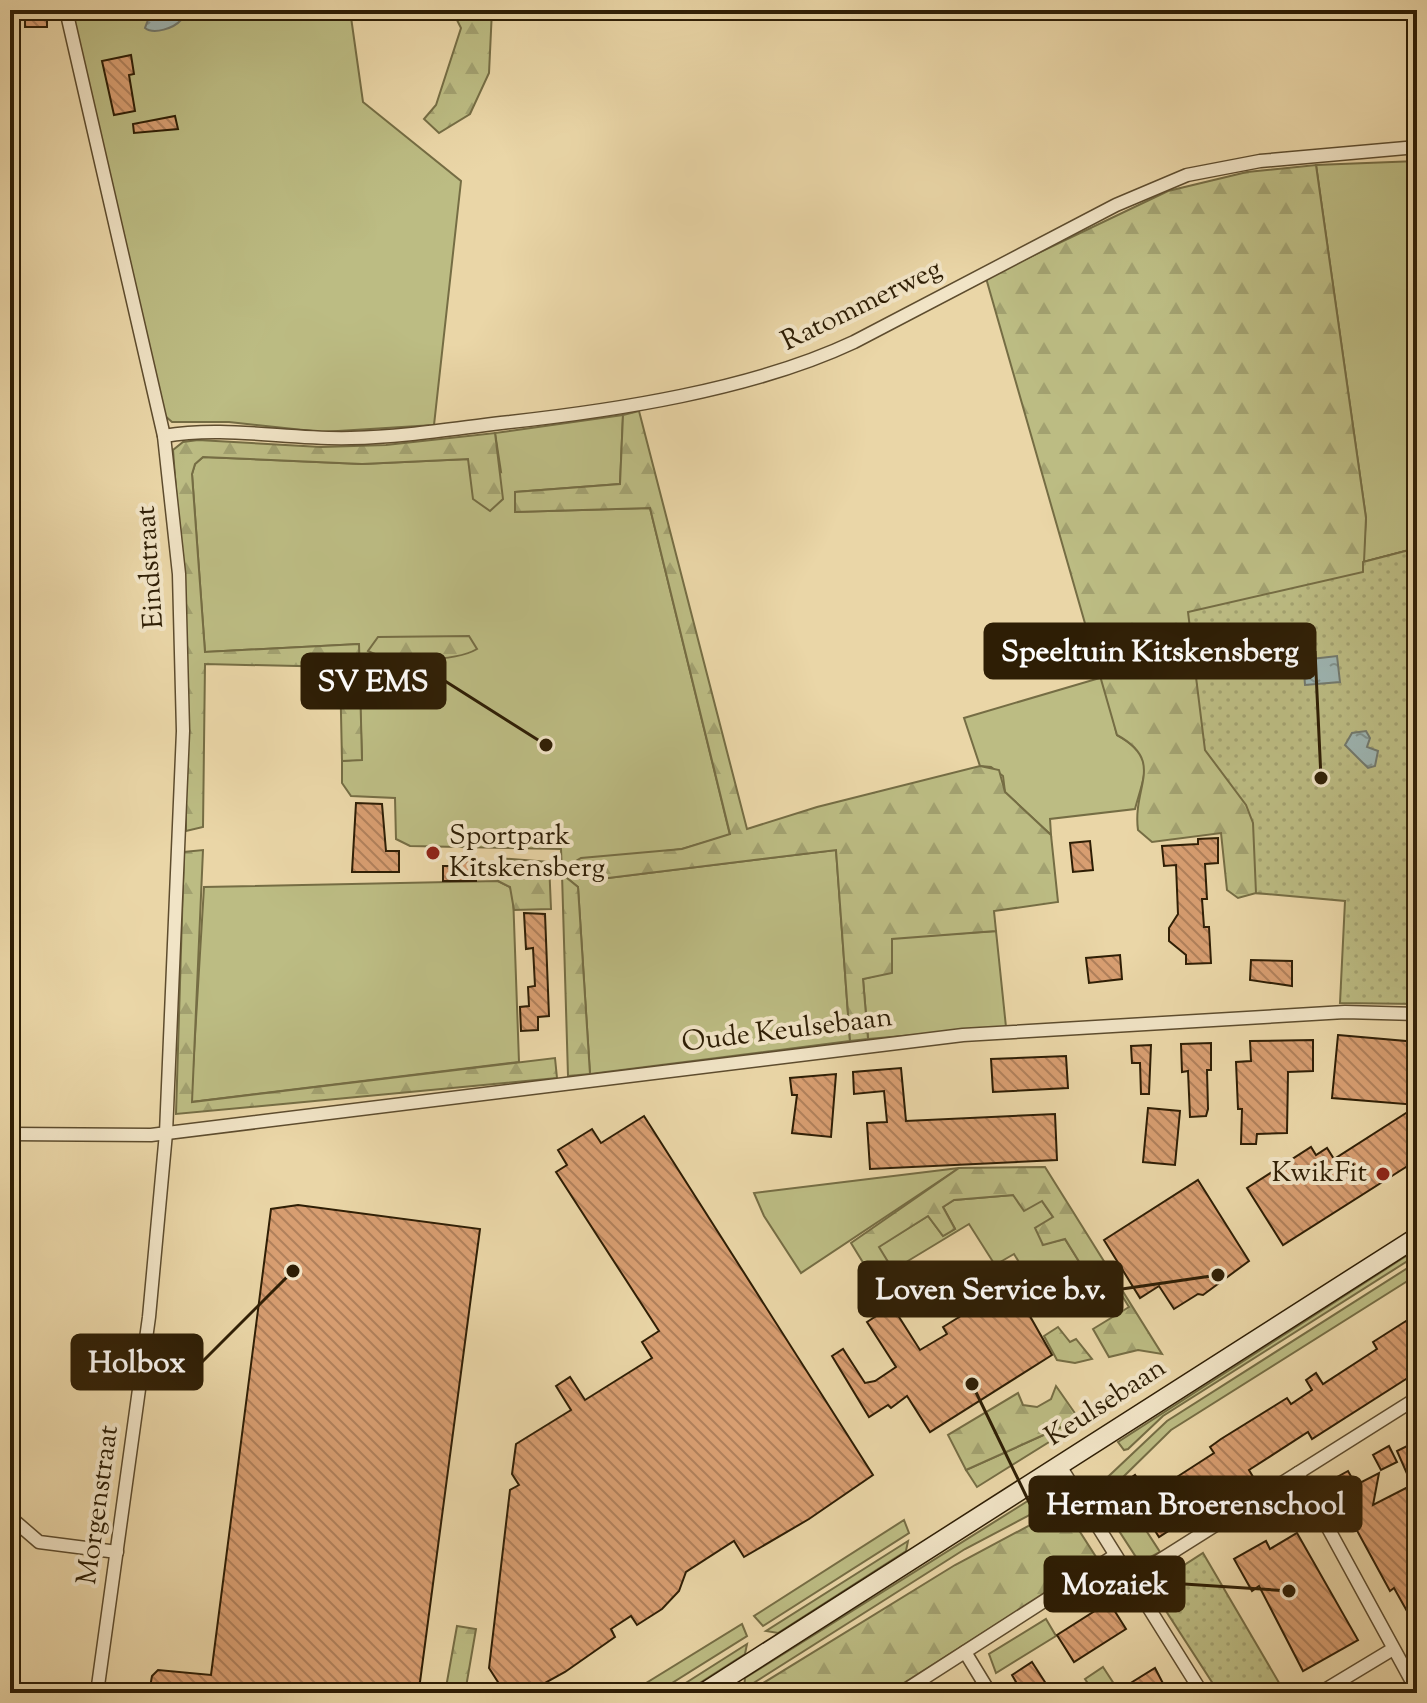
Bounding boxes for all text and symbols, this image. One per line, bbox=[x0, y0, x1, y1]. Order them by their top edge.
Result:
street label: Ratommerweg bbox=[775, 250, 949, 362]
street label: Eindstraat bbox=[127, 504, 175, 630]
callout: Speeltuin Kitskensberg bbox=[985, 624, 1315, 678]
text: Speeltuin Kitskensberg bbox=[1001, 632, 1299, 675]
callout: SV EMS bbox=[302, 654, 445, 708]
text: SV EMS bbox=[317, 662, 429, 705]
place label: Sportpark Kitskensberg bbox=[449, 817, 605, 889]
marker: Sportpark Kitskensberg bbox=[424, 844, 442, 862]
street label: Oude Keulsebaan bbox=[679, 998, 895, 1064]
place label: KwikFit bbox=[1272, 1154, 1367, 1194]
marker: KwikFit bbox=[1374, 1165, 1392, 1183]
callout: Loven Service b.v. bbox=[859, 1262, 1122, 1316]
text: Loven Service b.v. bbox=[876, 1270, 1106, 1313]
callout: Holbox bbox=[72, 1335, 202, 1389]
text: Holbox bbox=[88, 1343, 186, 1386]
street label: Keulsebaan bbox=[1037, 1349, 1175, 1457]
street label: Morgenstraat bbox=[68, 1422, 130, 1587]
callout: Herman Broerenschool bbox=[1030, 1477, 1361, 1531]
text: Herman Broerenschool bbox=[1047, 1485, 1346, 1528]
callout: Mozaiek bbox=[1045, 1557, 1184, 1611]
text: Mozaiek bbox=[1061, 1565, 1169, 1608]

